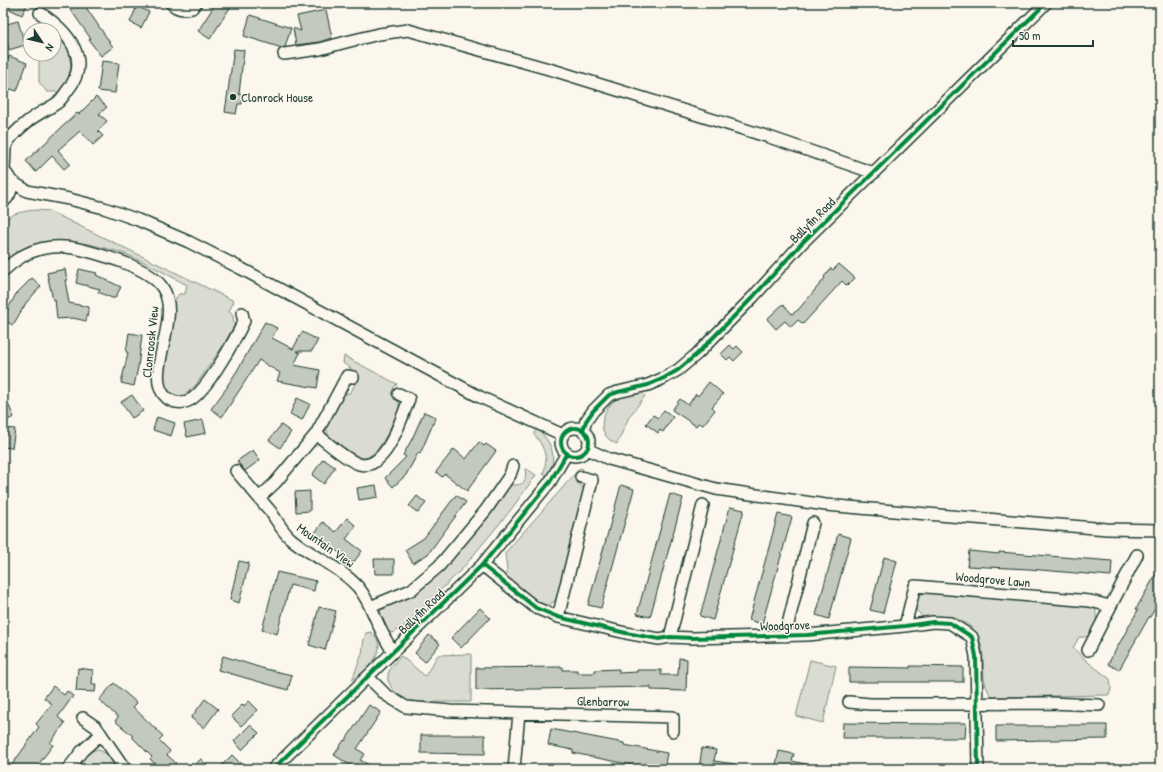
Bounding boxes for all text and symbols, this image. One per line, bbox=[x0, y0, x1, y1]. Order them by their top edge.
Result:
north arrow bbox=[22, 22, 62, 62]
scale bar bbox=[1013, 22, 1093, 48]
text: 50 m bbox=[1019, 27, 1040, 44]
text: N bbox=[43, 41, 58, 54]
place label: Clonrock House bbox=[241, 88, 313, 106]
marker: Clonrock House bbox=[228, 92, 238, 102]
street label: Ballyfin Road bbox=[785, 193, 839, 247]
street label: Clonroosk View bbox=[137, 305, 163, 379]
street label: Mountain View bbox=[293, 518, 359, 572]
street label: Woodgrove Lawn bbox=[955, 567, 1031, 591]
street label: Ballyfin Road bbox=[394, 584, 448, 638]
street label: Woodgrove bbox=[760, 615, 810, 635]
street label: Glenbarrow bbox=[577, 692, 629, 710]

